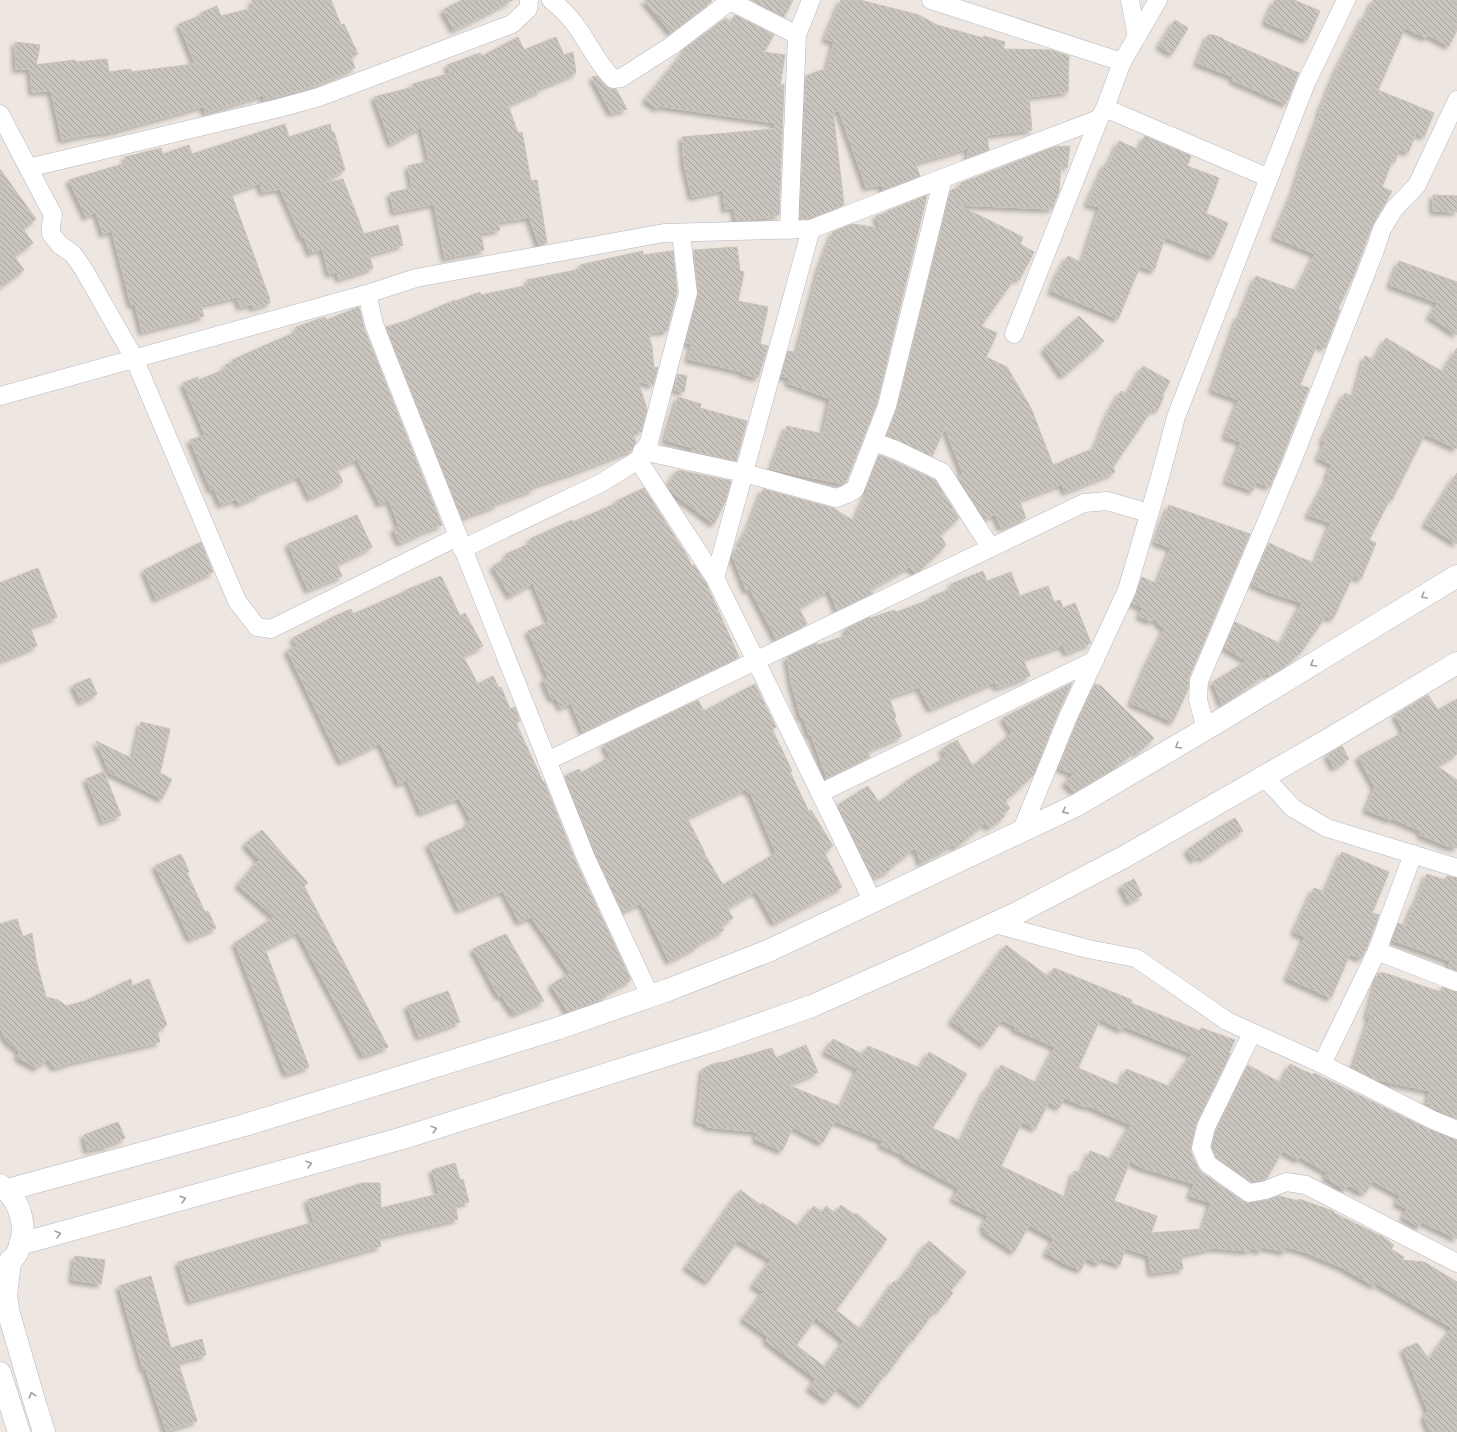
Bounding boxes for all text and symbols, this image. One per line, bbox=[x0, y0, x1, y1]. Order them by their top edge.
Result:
one-way arrow bbox=[1421, 591, 1428, 599]
one-way arrow bbox=[1310, 659, 1317, 666]
one-way arrow bbox=[1175, 741, 1182, 748]
one-way arrow bbox=[1062, 806, 1070, 814]
one-way arrow bbox=[430, 1125, 437, 1133]
one-way arrow bbox=[305, 1161, 312, 1169]
one-way arrow bbox=[180, 1195, 187, 1204]
one-way arrow bbox=[54, 1230, 61, 1239]
one-way arrow bbox=[28, 1392, 37, 1399]

